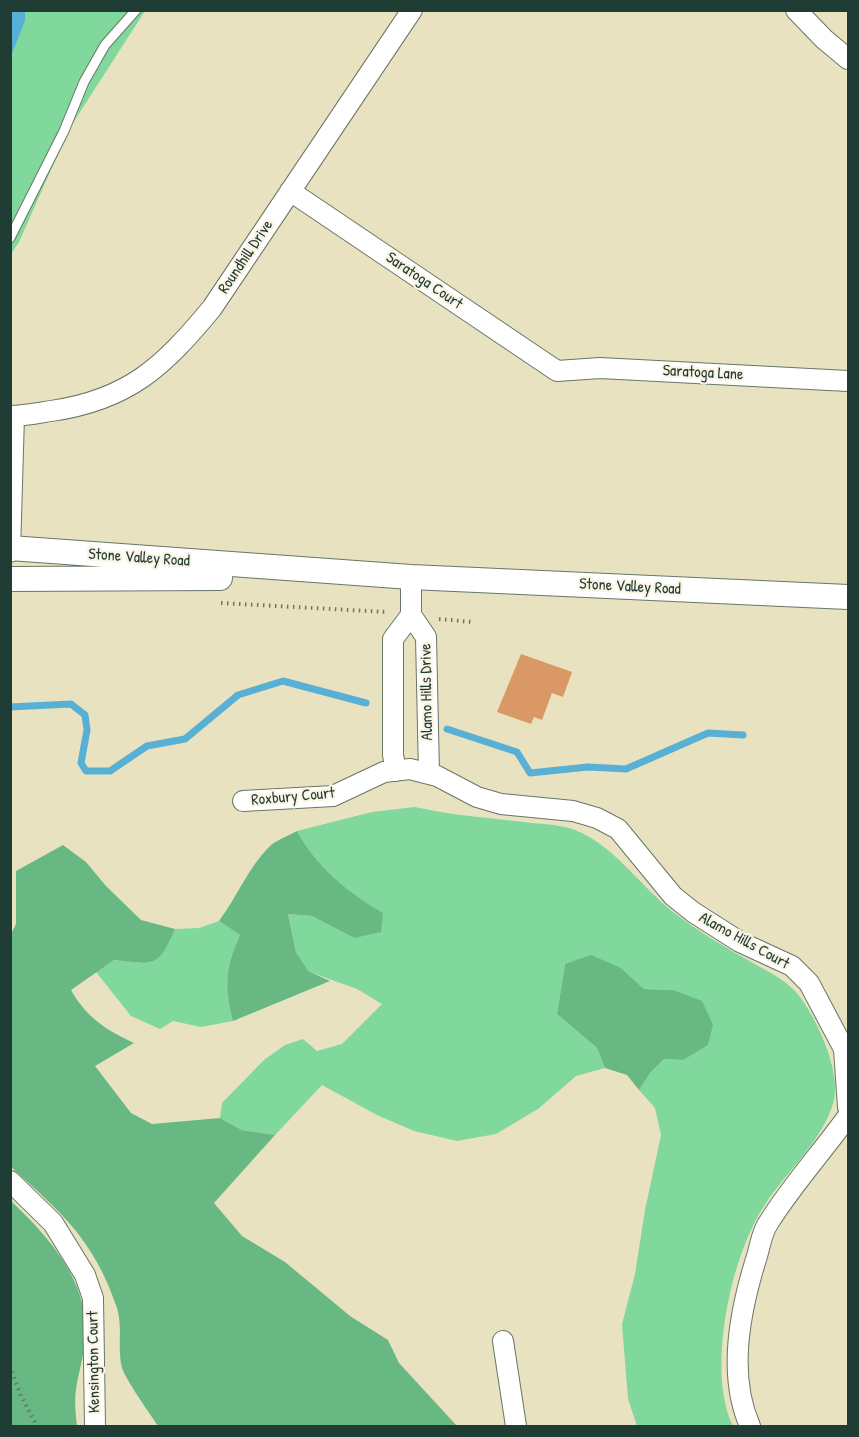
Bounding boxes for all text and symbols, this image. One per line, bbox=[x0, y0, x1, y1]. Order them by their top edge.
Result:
street label: Roundhill Drive bbox=[214, 217, 278, 297]
street label: Saratoga Court bbox=[382, 248, 466, 314]
street label: Saratoga Lane bbox=[662, 361, 744, 385]
street label: Stone Valley Road bbox=[88, 545, 190, 571]
street label: Stone Valley Road bbox=[579, 575, 681, 599]
street label: Alamo Hills Drive bbox=[417, 643, 437, 741]
street label: Roxbury Court bbox=[250, 784, 336, 810]
street label: Alamo Hills Court bbox=[695, 908, 793, 974]
street label: Kensington Court bbox=[84, 1311, 104, 1413]

